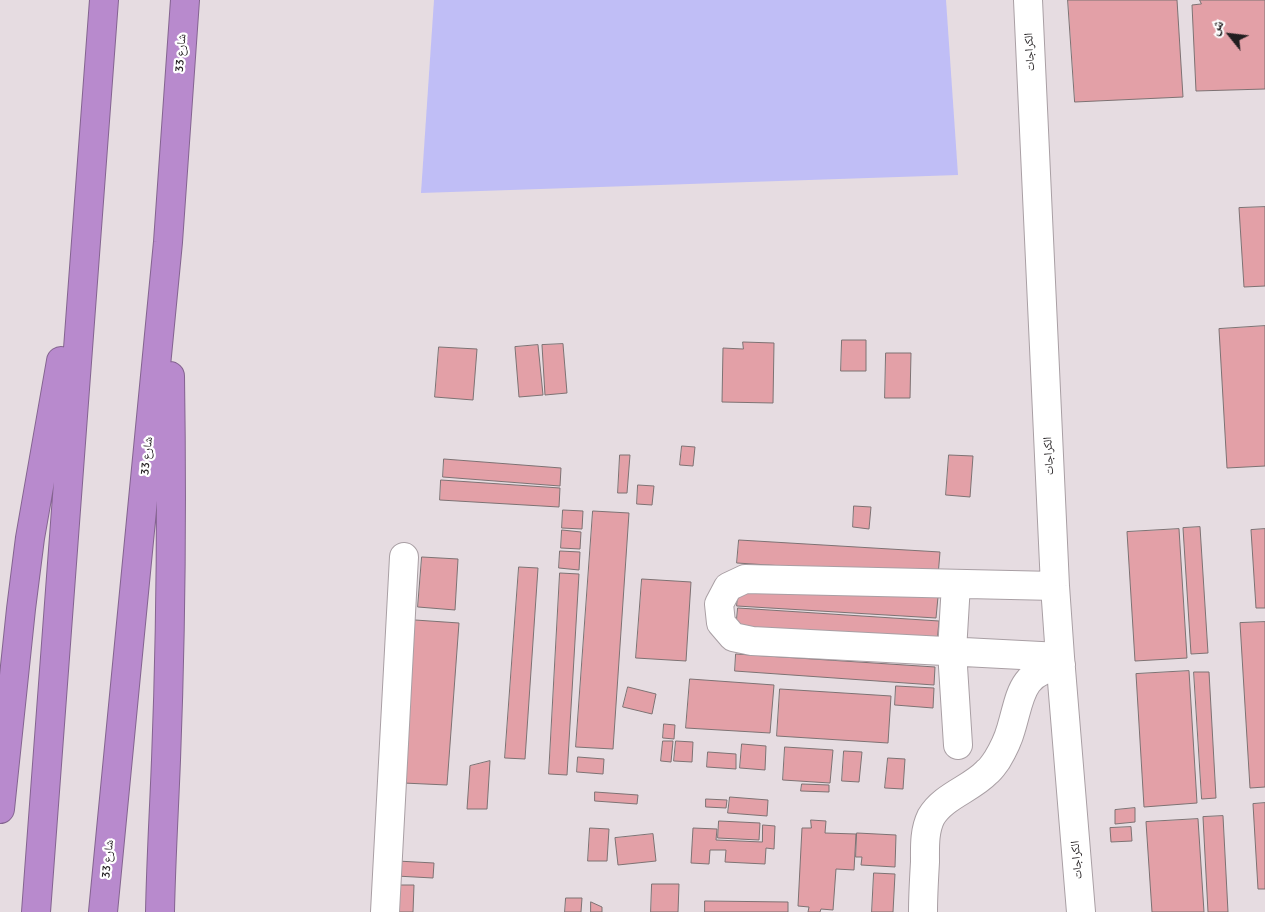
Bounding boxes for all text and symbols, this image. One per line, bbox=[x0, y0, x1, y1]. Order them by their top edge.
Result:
north arrow bbox=[1205, 10, 1255, 60]
text: ش bbox=[1205, 17, 1227, 38]
street label: الكراجات bbox=[1022, 32, 1038, 72]
street label: شارع 33 bbox=[172, 33, 190, 73]
street label: شارع 33 bbox=[138, 436, 156, 476]
street label: الكراجات bbox=[1041, 436, 1057, 476]
street label: شارع 33 bbox=[99, 839, 117, 879]
street label: الكراجات bbox=[1068, 840, 1086, 880]

